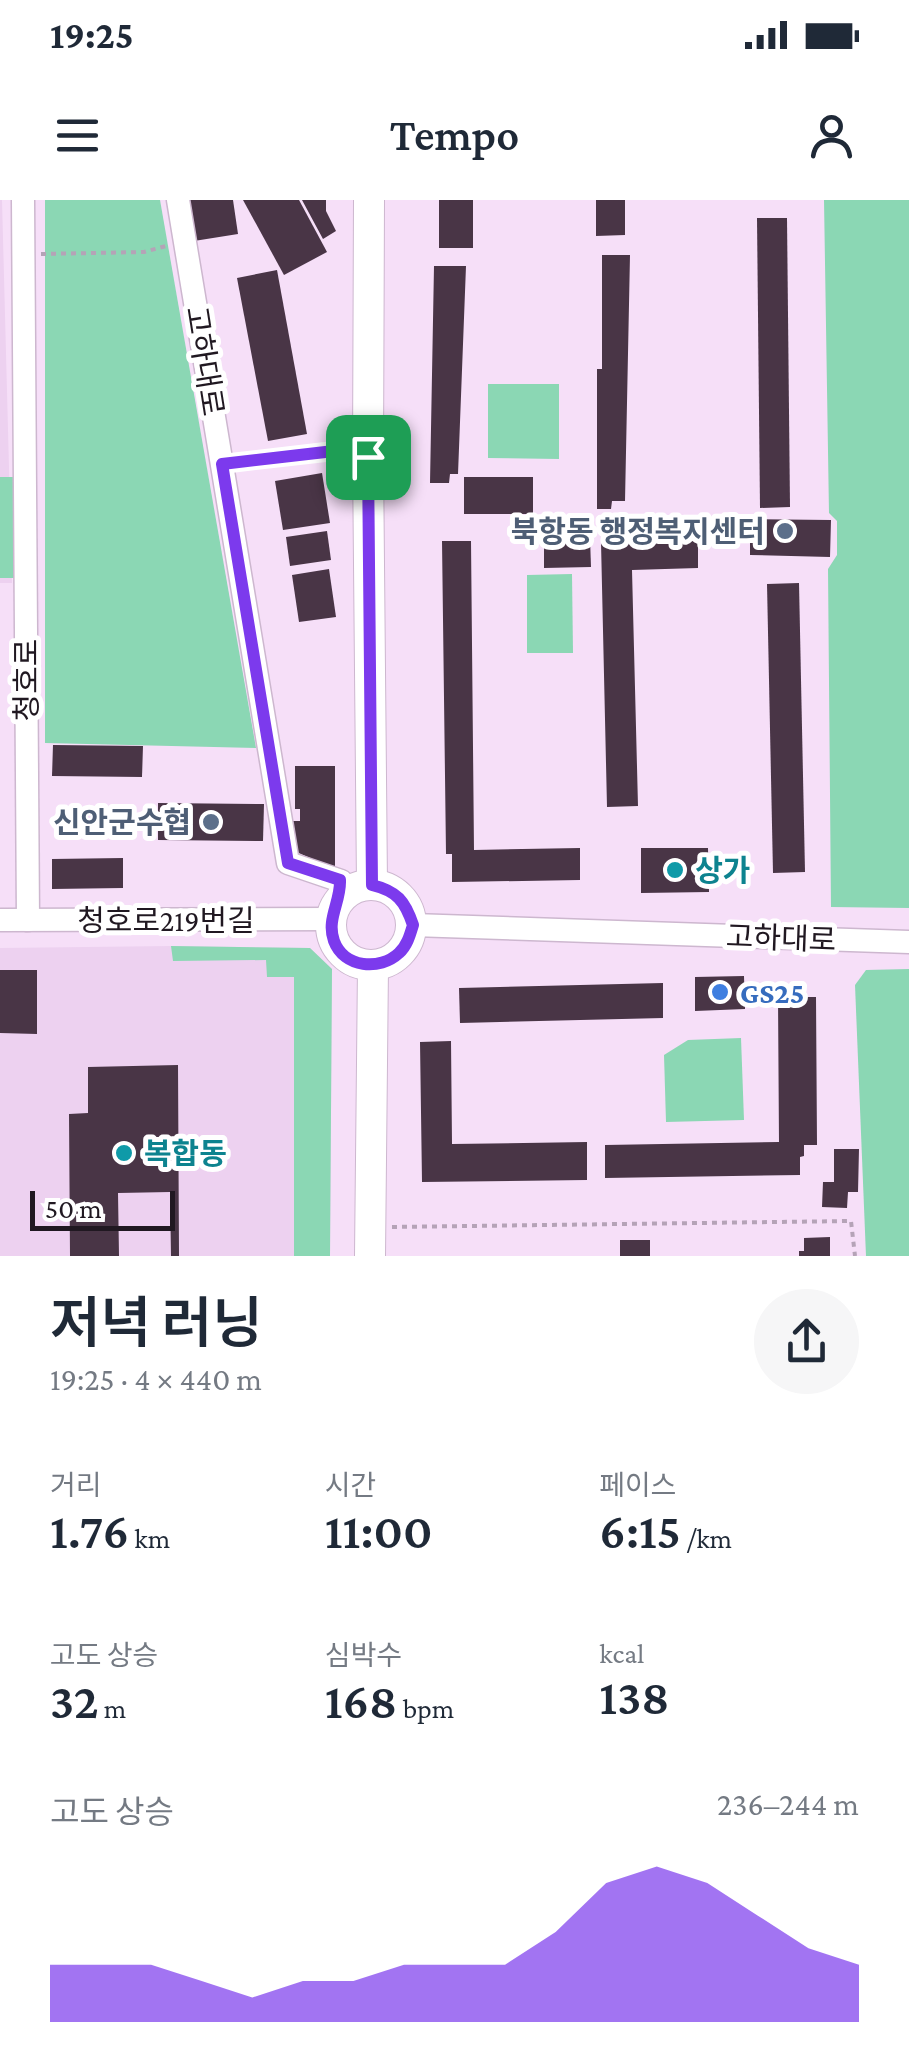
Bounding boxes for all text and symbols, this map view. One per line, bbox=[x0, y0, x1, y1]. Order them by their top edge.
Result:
text: 19:25 bbox=[50, 14, 134, 56]
icon: menu bbox=[50, 108, 105, 163]
icon: person bbox=[804, 108, 859, 163]
text: Tempo bbox=[390, 110, 519, 160]
street label: 고하대로 bbox=[180, 304, 230, 418]
pin bbox=[326, 415, 411, 500]
icon: arrive bbox=[341, 430, 396, 485]
place label: 북항동 행정복지센터 bbox=[511, 515, 765, 548]
marker: 북항동 행정복지센터 bbox=[774, 520, 796, 542]
street label: 청호로 bbox=[10, 639, 43, 721]
place label: 신안군수협 bbox=[53, 806, 191, 839]
marker: 신안군수협 bbox=[200, 811, 222, 833]
place label: 상가 bbox=[695, 854, 750, 887]
marker: 상가 bbox=[664, 859, 686, 881]
street label: 청호로219번길 bbox=[77, 904, 255, 937]
street label: 고하대로 bbox=[725, 920, 837, 956]
place label: GS25 bbox=[740, 976, 804, 1009]
marker: GS25 bbox=[709, 981, 731, 1003]
place label: 복합동 bbox=[144, 1137, 227, 1170]
marker: 복합동 bbox=[113, 1142, 135, 1164]
scale bar bbox=[30, 1186, 175, 1230]
text: 50 m bbox=[45, 1193, 102, 1224]
button: share bbox=[754, 1289, 859, 1394]
text: 저녁 러닝 bbox=[50, 1293, 263, 1354]
text: 19:25 · 4 × 440 m bbox=[50, 1361, 262, 1397]
text: 거리 bbox=[50, 1470, 102, 1501]
text: 시간 bbox=[325, 1470, 376, 1501]
text: 페이스 bbox=[599, 1470, 677, 1501]
text: 1.76 bbox=[50, 1503, 129, 1559]
text: 11:00 bbox=[325, 1503, 433, 1559]
text: 6:15 bbox=[599, 1503, 681, 1559]
text: km bbox=[129, 1523, 170, 1554]
text: /km bbox=[681, 1523, 732, 1554]
text: kcal bbox=[599, 1638, 644, 1669]
text: 고도 상승 bbox=[50, 1640, 158, 1671]
text: 심박수 bbox=[325, 1640, 402, 1671]
text: 138 bbox=[599, 1669, 670, 1725]
text: 32 bbox=[50, 1673, 99, 1729]
text: 168 bbox=[325, 1673, 397, 1729]
text: m bbox=[99, 1693, 126, 1724]
text: bpm bbox=[397, 1693, 454, 1724]
text: 236–244 m bbox=[717, 1786, 859, 1822]
text: 고도 상승 bbox=[50, 1794, 174, 1830]

